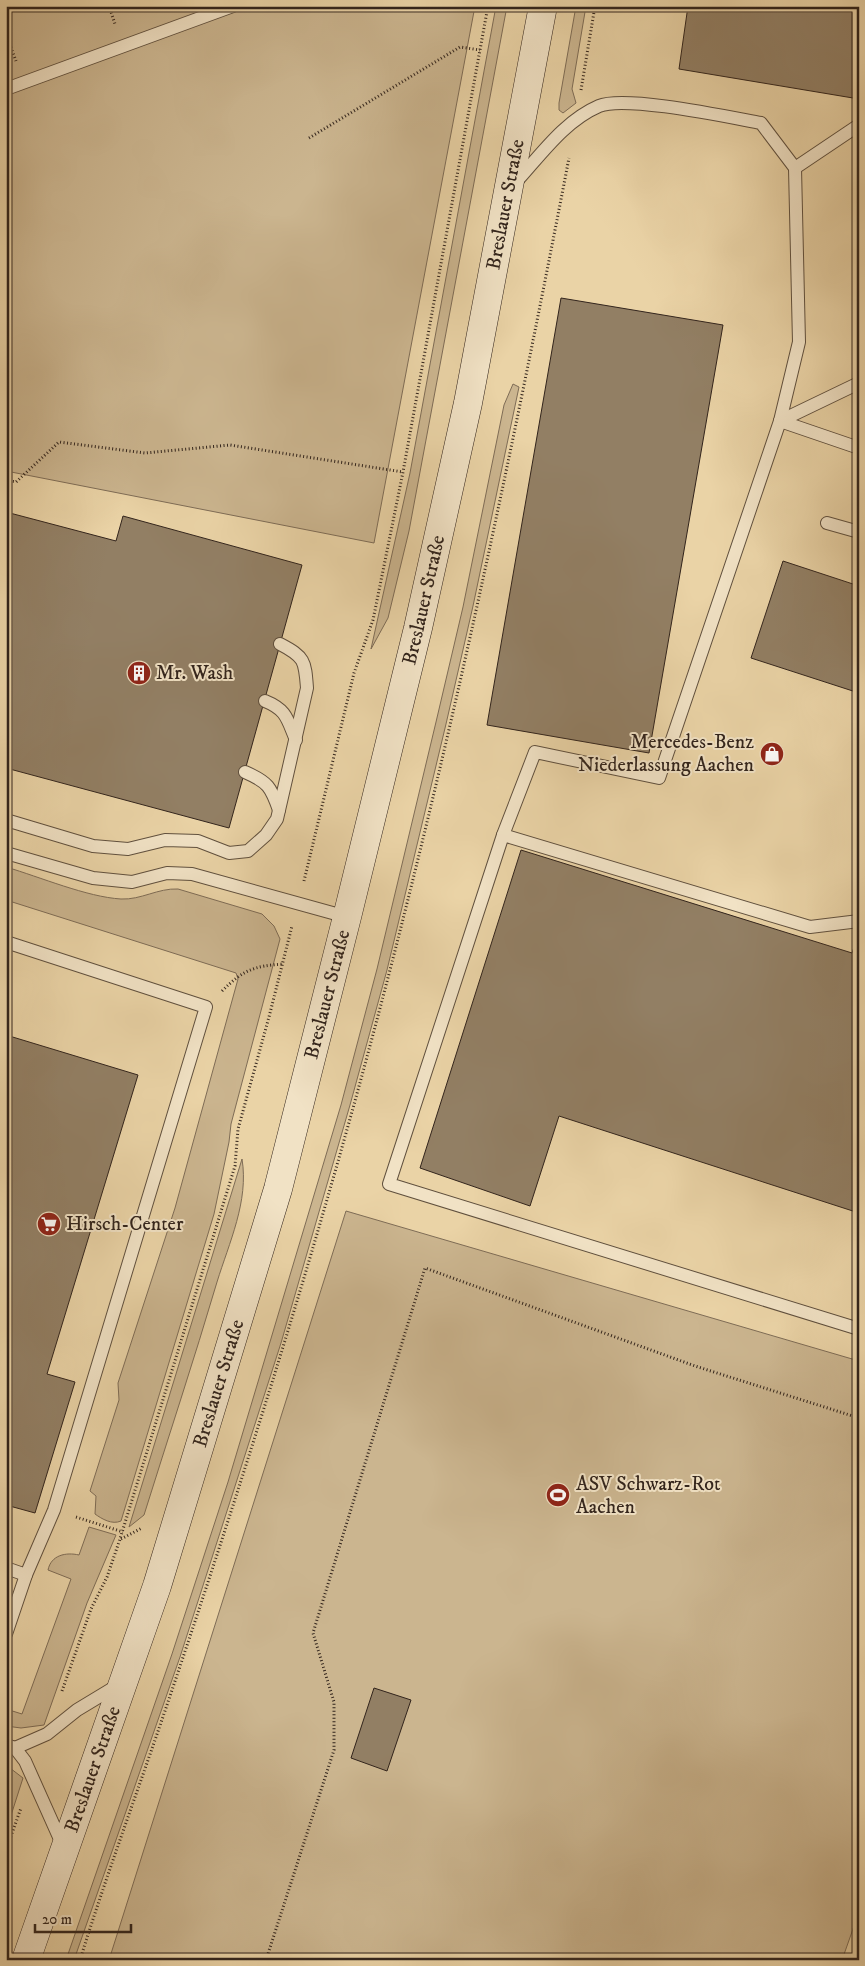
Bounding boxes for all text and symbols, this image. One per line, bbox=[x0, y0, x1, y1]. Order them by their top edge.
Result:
street label: Breslauer Straße bbox=[481, 137, 530, 272]
street label: Breslauer Straße bbox=[397, 533, 451, 668]
building icon: Mr. Wash bbox=[126, 660, 152, 686]
place label: Mr. Wash bbox=[156, 661, 234, 686]
place label: Mercedes-Benz Niederlassung Aachen bbox=[578, 730, 755, 778]
shop icon: Mercedes-Benz Niederlassung Aachen bbox=[759, 741, 785, 767]
street label: Breslauer Straße bbox=[299, 927, 356, 1062]
supermarket icon: Hirsch-Center bbox=[36, 1211, 62, 1237]
place label: Hirsch-Center bbox=[66, 1212, 184, 1237]
street label: Breslauer Straße bbox=[187, 1316, 250, 1450]
place label: ASV Schwarz-Rot Aachen bbox=[576, 1472, 720, 1520]
sports icon: ASV Schwarz-Rot Aachen bbox=[545, 1482, 571, 1508]
street label: Breslauer Straße bbox=[59, 1703, 126, 1836]
scale bar bbox=[35, 1901, 131, 1933]
text: 20 m bbox=[42, 1910, 72, 1929]

